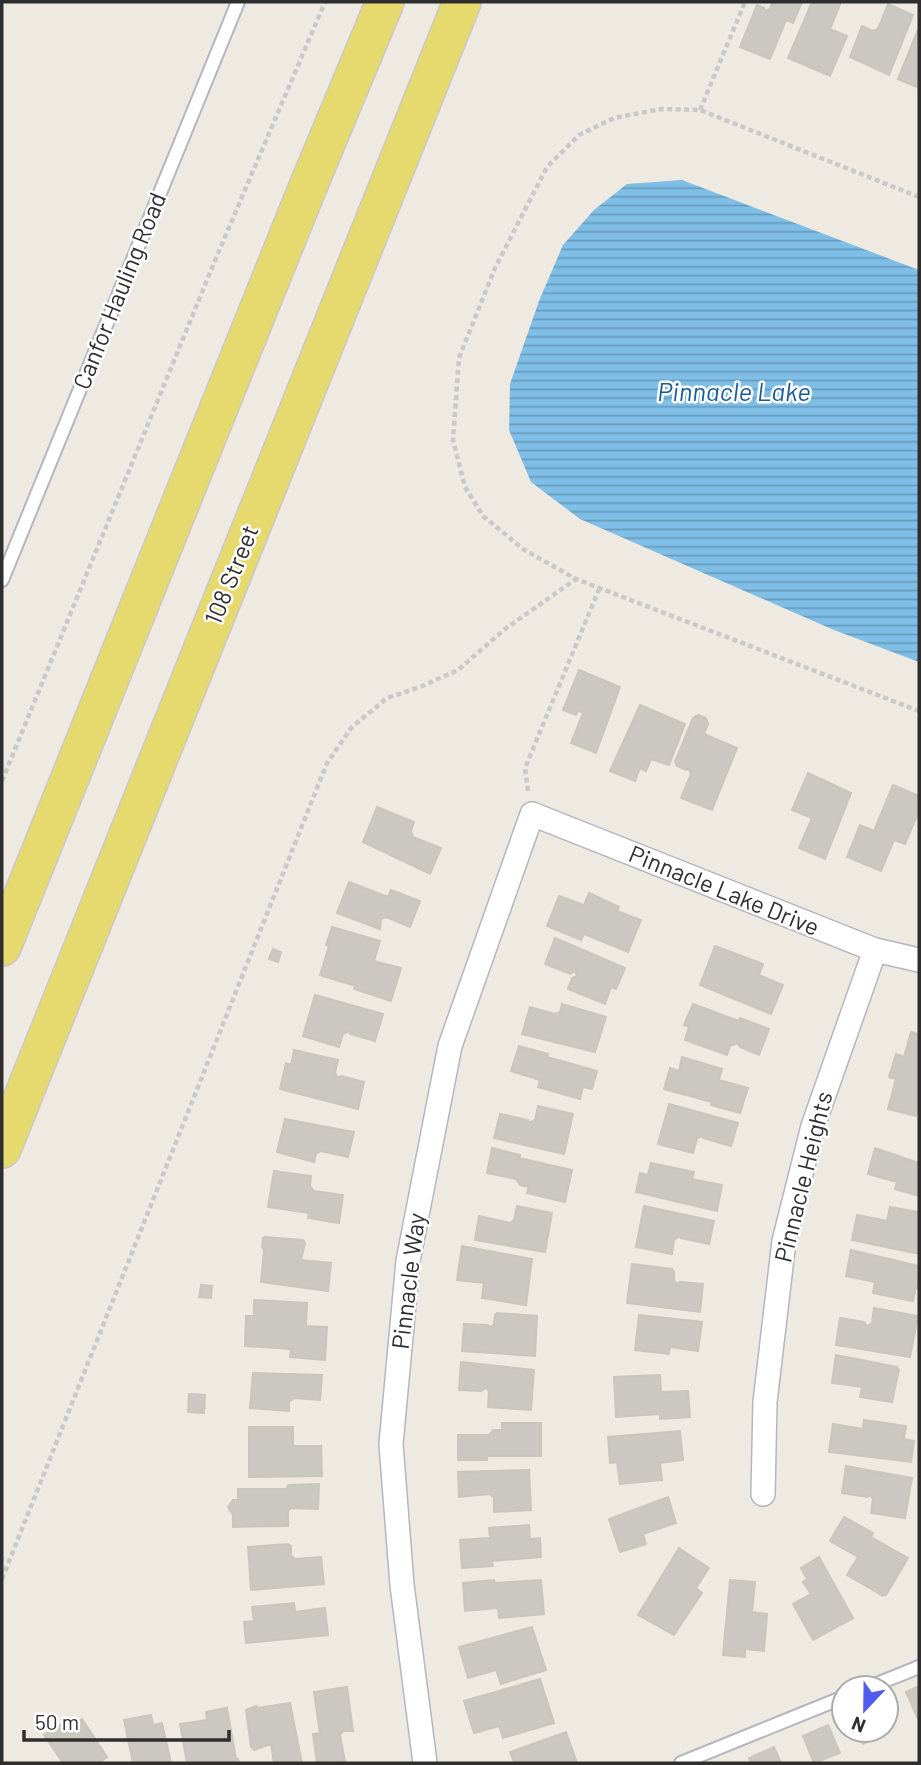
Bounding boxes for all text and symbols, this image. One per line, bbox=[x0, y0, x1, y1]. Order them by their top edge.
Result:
street label: Canfor Hauling Road bbox=[66, 188, 171, 393]
water label: Pinnacle Lake bbox=[657, 375, 811, 406]
street label: 108 Street bbox=[198, 520, 264, 628]
street label: Pinnacle Lake Drive bbox=[625, 838, 824, 941]
street label: Pinnacle Heights bbox=[767, 1088, 838, 1265]
street label: Pinnacle Way bbox=[385, 1211, 430, 1351]
north arrow bbox=[830, 1674, 900, 1744]
scale bar bbox=[24, 1698, 229, 1742]
text: 50 m bbox=[35, 1709, 79, 1734]
text: N bbox=[848, 1712, 869, 1738]

